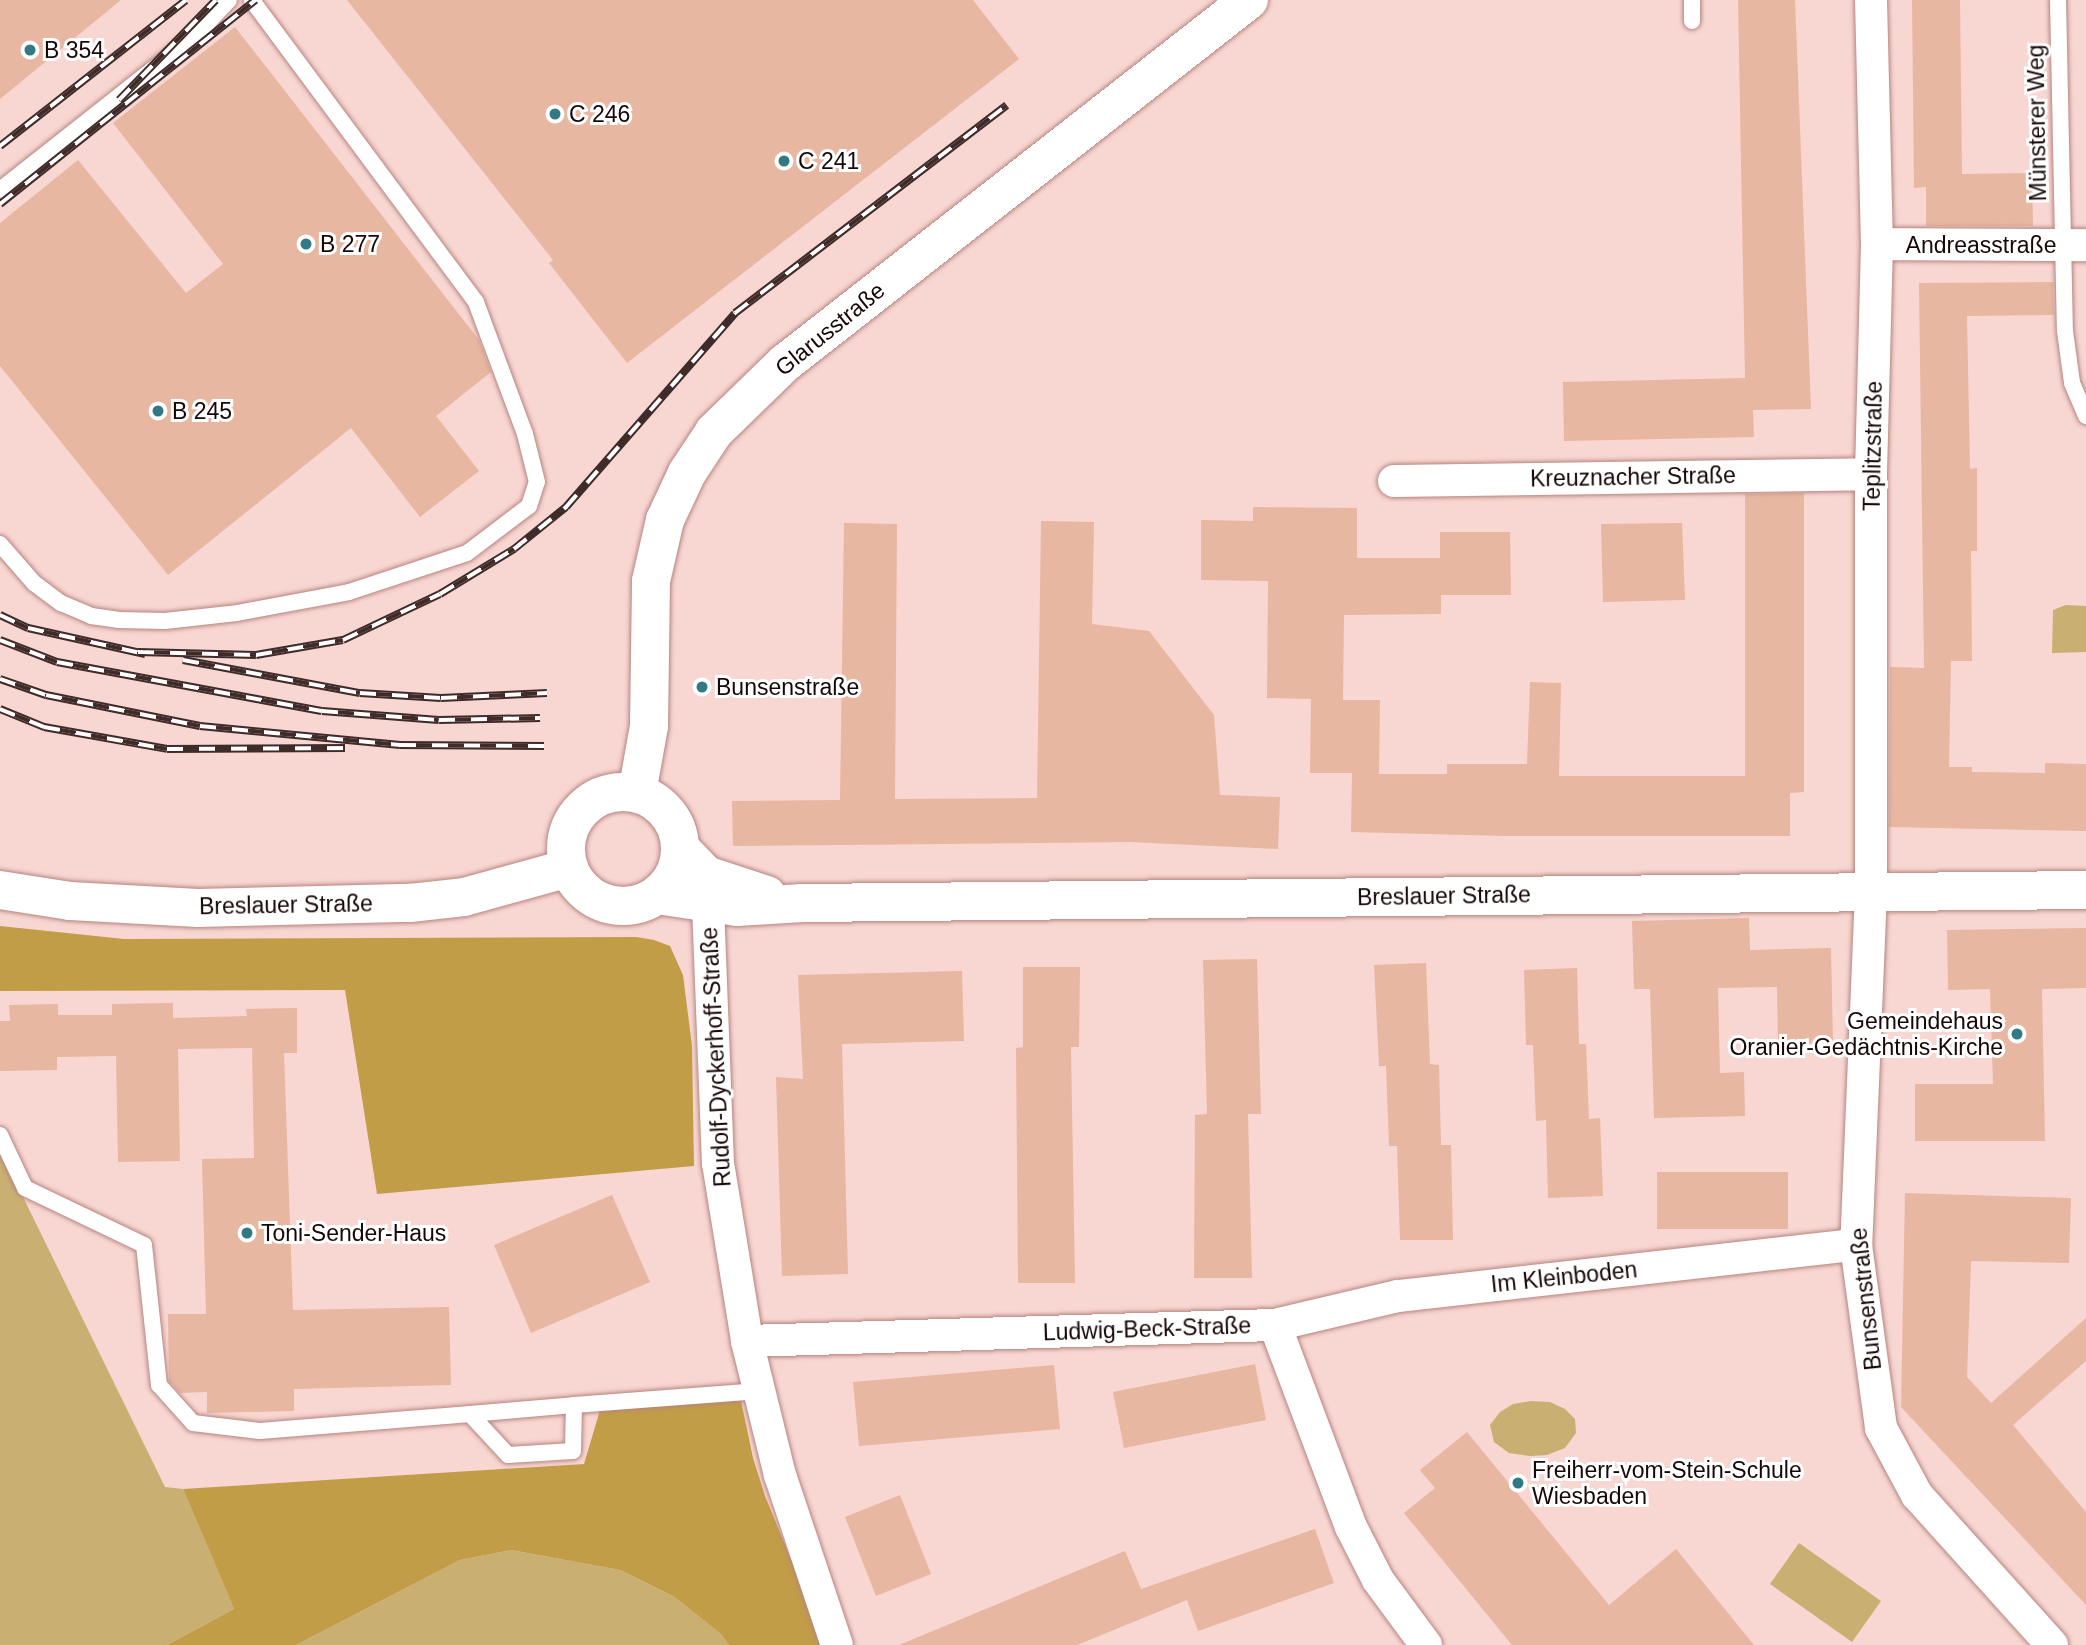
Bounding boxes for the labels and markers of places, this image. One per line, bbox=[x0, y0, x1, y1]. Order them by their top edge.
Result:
place label: B 354 bbox=[44, 36, 104, 64]
marker: B 354 bbox=[22, 42, 38, 58]
place label: C 246 bbox=[569, 100, 630, 128]
marker: C 246 bbox=[547, 106, 563, 122]
place label: C 241 bbox=[798, 147, 859, 175]
marker: C 241 bbox=[776, 153, 792, 169]
place label: B 277 bbox=[320, 230, 380, 258]
marker: B 277 bbox=[298, 236, 314, 252]
place label: B 245 bbox=[172, 397, 232, 425]
marker: B 245 bbox=[150, 403, 166, 419]
place label: Bunsenstraße bbox=[716, 673, 859, 701]
marker: Bunsenstraße bbox=[694, 679, 710, 695]
place label: Gemeindehaus Oranier-Gedächtnis-Kirche bbox=[1729, 1007, 2003, 1061]
marker: Gemeindehaus Oranier-Gedächtnis-Kirche bbox=[2009, 1026, 2025, 1042]
place label: Toni-Sender-Haus bbox=[261, 1219, 446, 1247]
marker: Toni-Sender-Haus bbox=[239, 1225, 255, 1241]
place label: Freiherr-vom-Stein-Schule Wiesbaden bbox=[1532, 1456, 1802, 1510]
marker: Freiherr-vom-Stein-Schule Wiesbaden bbox=[1510, 1475, 1526, 1491]

